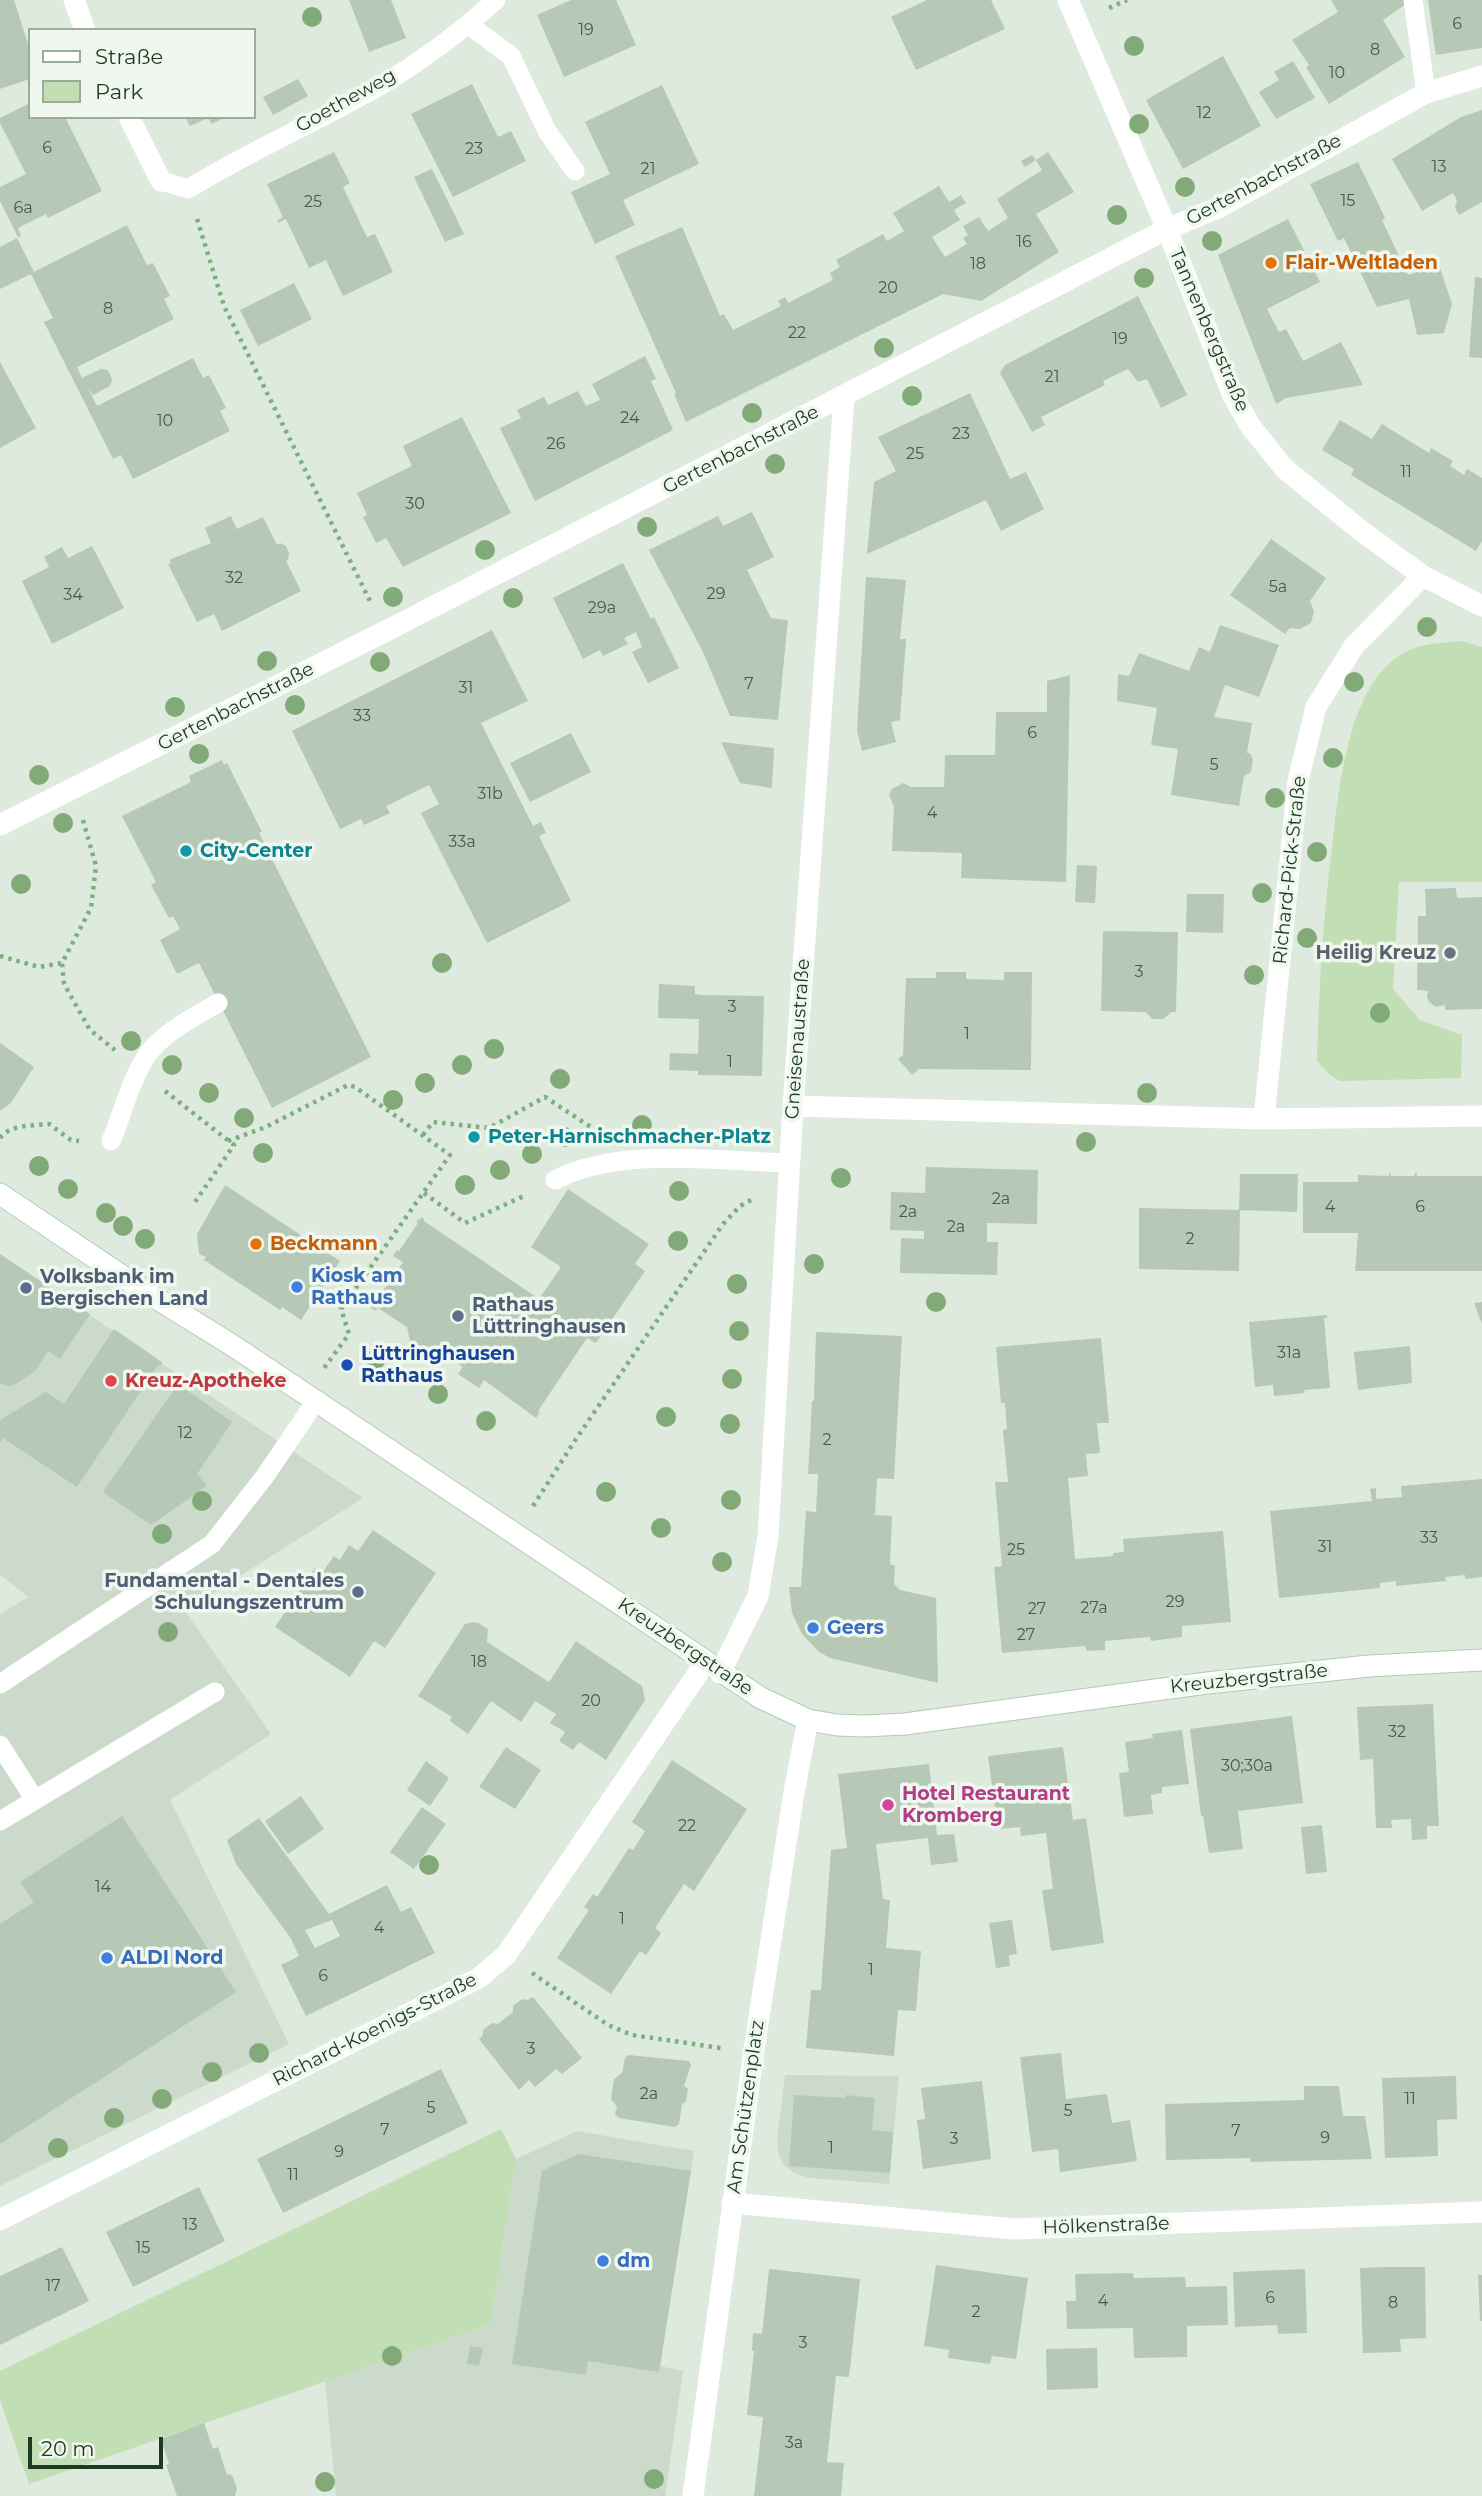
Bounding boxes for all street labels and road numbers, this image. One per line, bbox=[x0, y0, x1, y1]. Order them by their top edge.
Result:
street label: Goetheweg bbox=[292, 64, 400, 138]
street label: Gertenbachstraße bbox=[1183, 129, 1345, 231]
street label: Tannenbergstraße bbox=[1164, 245, 1254, 415]
street label: Gertenbachstraße bbox=[659, 401, 823, 499]
street label: Gertenbachstraße bbox=[154, 658, 318, 756]
street label: Richard-Pick-Straße bbox=[1269, 774, 1311, 966]
street label: Gneisenaustraße bbox=[781, 958, 815, 1120]
street label: Kreuzbergstraße bbox=[613, 1593, 757, 1701]
street label: Kreuzbergstraße bbox=[1169, 1659, 1329, 1699]
street label: Richard-Koenigs-Straße bbox=[269, 1968, 481, 2092]
street label: Am Schützenplatz bbox=[723, 2019, 769, 2195]
street label: Hölkenstraße bbox=[1042, 2212, 1170, 2240]

